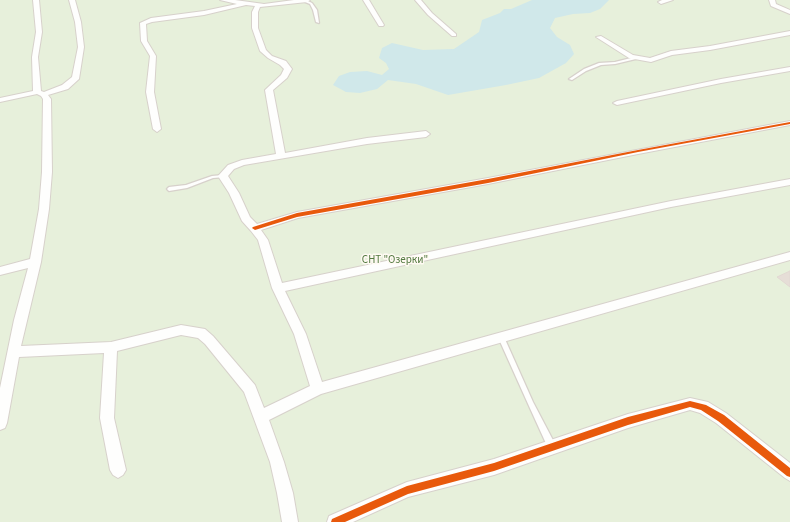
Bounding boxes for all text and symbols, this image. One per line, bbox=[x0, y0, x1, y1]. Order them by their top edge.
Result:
park label: СНТ "Озерки" bbox=[362, 254, 428, 268]

